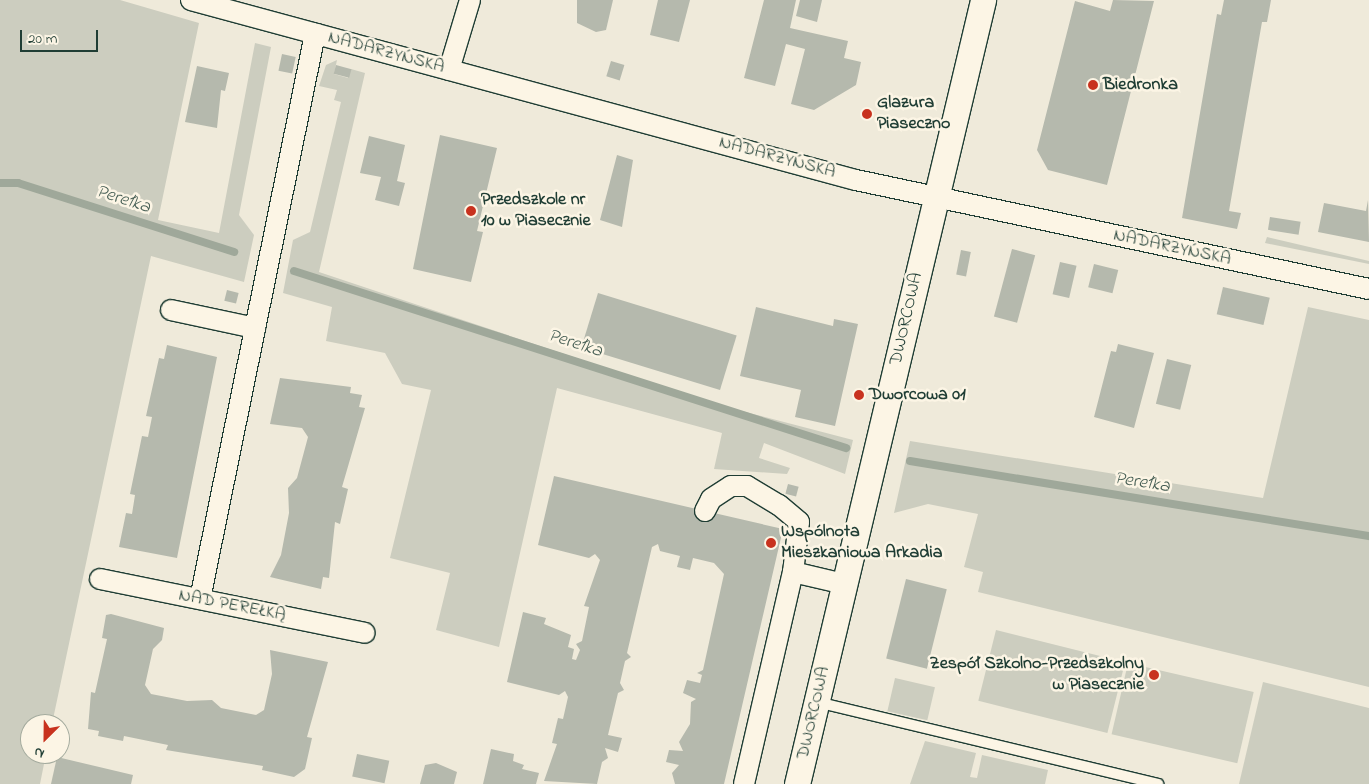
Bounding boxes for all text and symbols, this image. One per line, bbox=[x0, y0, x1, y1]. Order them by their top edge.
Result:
scale bar bbox=[22, 20, 100, 52]
street label: NADARZYŃSKA bbox=[325, 27, 447, 79]
text: 20 m bbox=[28, 28, 57, 50]
place label: Biedronka bbox=[1103, 74, 1178, 96]
marker: Biedronka bbox=[1087, 79, 1099, 91]
place label: Glazura Piaseczno bbox=[877, 93, 950, 136]
marker: Glazura Piaseczno bbox=[861, 108, 873, 120]
street label: NADARZYŃSKA bbox=[716, 132, 838, 184]
water label: Perełka bbox=[93, 181, 153, 219]
place label: Przedszkole nr 10 w Piasecznie bbox=[481, 190, 591, 232]
marker: Przedszkole nr 10 w Piasecznie bbox=[465, 205, 477, 217]
street label: NADARZYŃSKA bbox=[1111, 225, 1233, 271]
street label: DWORCOWA bbox=[886, 271, 928, 367]
water label: Perełka bbox=[545, 325, 605, 363]
place label: Dworcowa 01 bbox=[869, 384, 966, 406]
marker: Dworcowa 01 bbox=[853, 389, 865, 401]
water label: Perełka bbox=[1113, 467, 1171, 499]
place label: Wspólnota Mieszkaniowa Arkadia bbox=[781, 522, 942, 564]
marker: Wspólnota Mieszkaniowa Arkadia bbox=[765, 537, 777, 549]
street label: NAD PEREŁKĄ bbox=[177, 585, 287, 627]
place label: Zespół Szkolno-Przedszkolny w Piasecznie bbox=[930, 654, 1144, 696]
street label: DWORCOWA bbox=[793, 665, 835, 761]
marker: Zespół Szkolno-Przedszkolny w Piasecznie bbox=[1148, 669, 1160, 681]
north arrow bbox=[20, 714, 70, 764]
text: N bbox=[31, 741, 48, 764]

